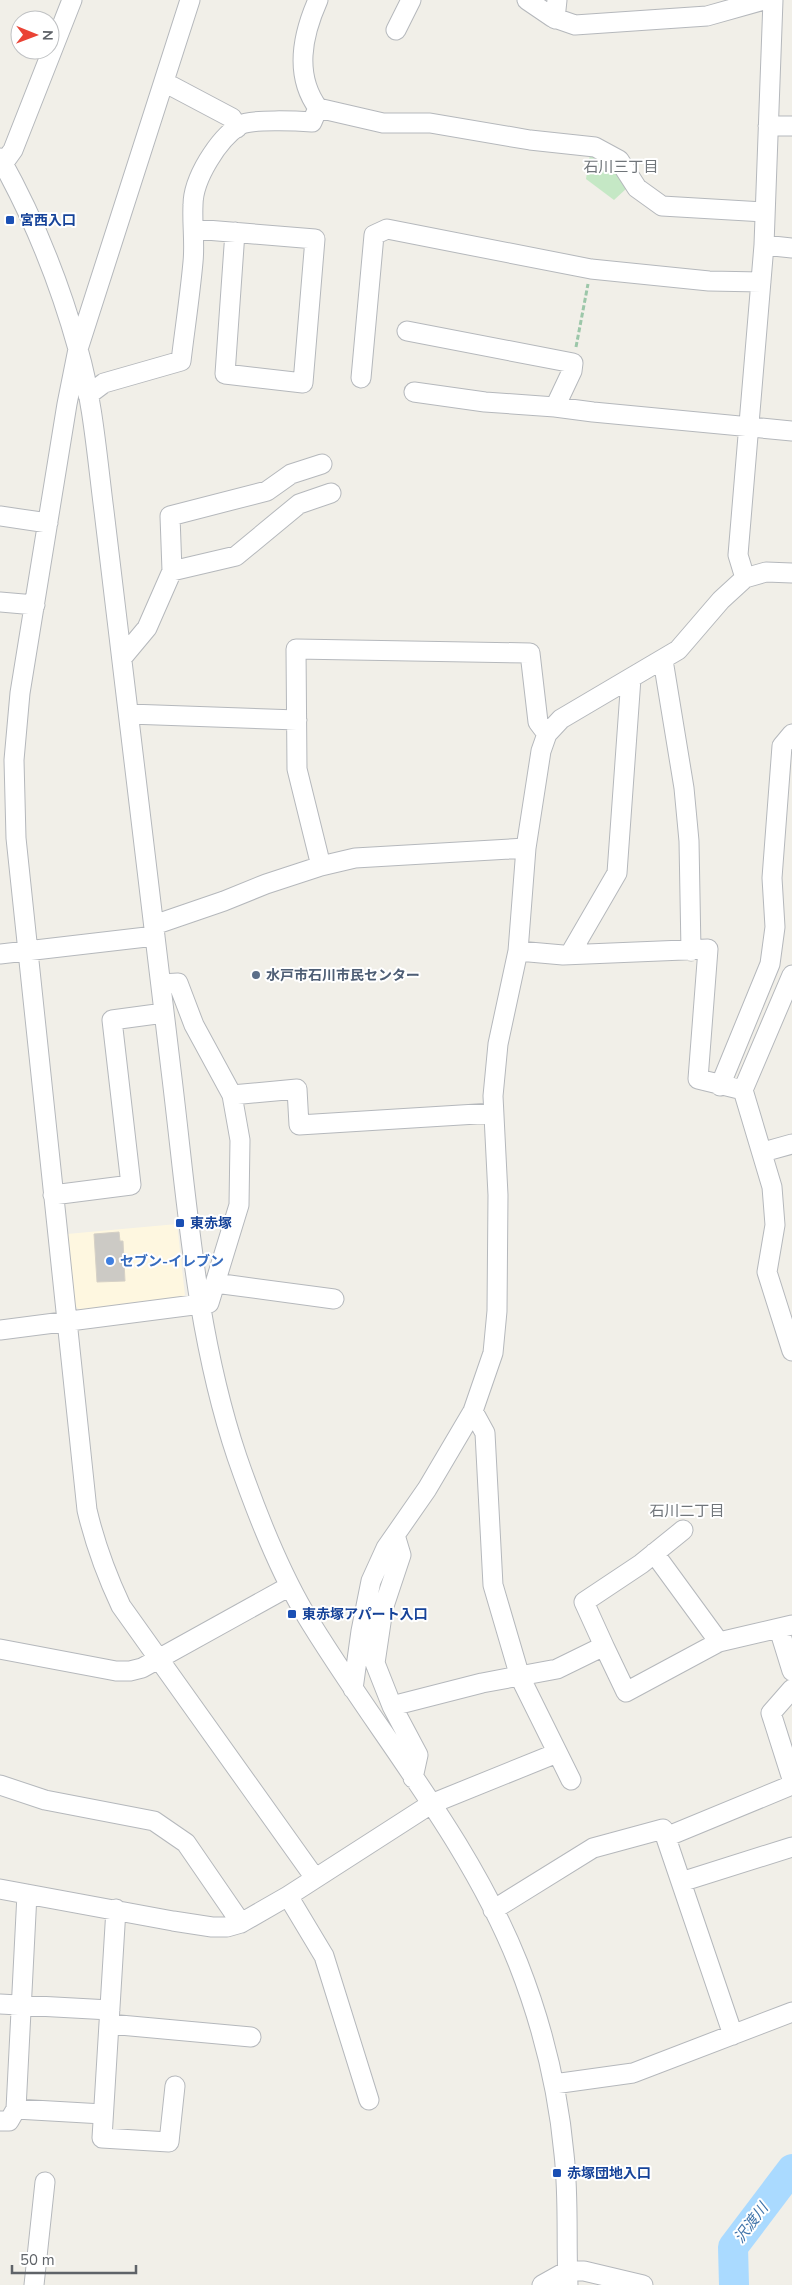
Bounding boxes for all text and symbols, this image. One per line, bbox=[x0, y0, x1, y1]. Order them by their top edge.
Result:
north arrow bbox=[10, 10, 60, 60]
text: N bbox=[38, 30, 57, 41]
district label: 石川三丁目 bbox=[583, 157, 659, 177]
place label: 宮西入口 bbox=[20, 211, 76, 230]
marker: 宮西入口 bbox=[4, 214, 16, 226]
place label: 水戸市石川市民センター bbox=[266, 966, 420, 985]
marker: 水戸市石川市民センター bbox=[250, 969, 262, 981]
place label: 東赤塚 bbox=[190, 1214, 232, 1233]
marker: 東赤塚 bbox=[174, 1217, 186, 1229]
place label: セブン-イレブン bbox=[120, 1252, 224, 1271]
marker: セブン-イレブン bbox=[104, 1255, 116, 1267]
district label: 石川二丁目 bbox=[649, 1501, 725, 1521]
place label: 東赤塚アパート入口 bbox=[302, 1605, 428, 1624]
marker: 東赤塚アパート入口 bbox=[286, 1608, 298, 1620]
place label: 赤塚団地入口 bbox=[567, 2164, 651, 2183]
marker: 赤塚団地入口 bbox=[551, 2167, 563, 2179]
water label: 沢渡川 bbox=[729, 2197, 774, 2247]
scale bar bbox=[12, 2242, 136, 2274]
text: 50 m bbox=[20, 2250, 55, 2270]

